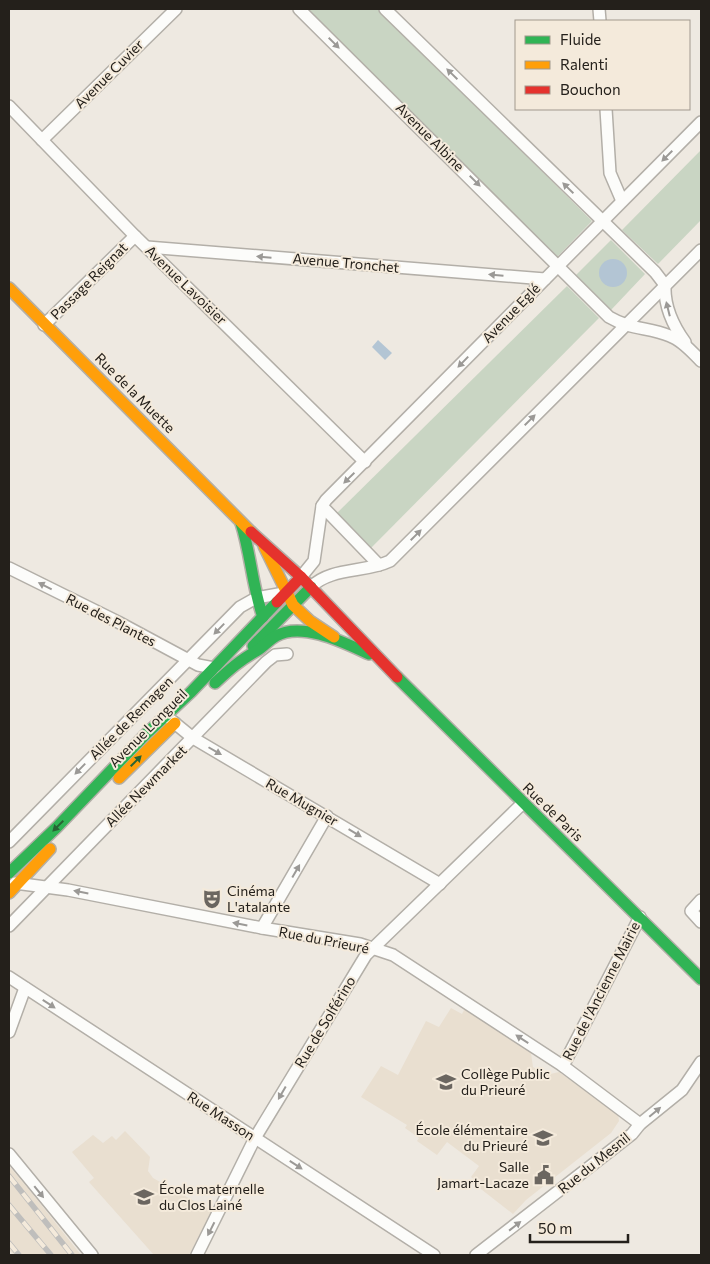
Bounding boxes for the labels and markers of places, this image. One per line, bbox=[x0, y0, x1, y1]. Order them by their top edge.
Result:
place label: Cinéma L'atalante bbox=[227, 882, 290, 915]
theatre icon: Cinéma L'atalante bbox=[201, 888, 223, 910]
place label: Collège Public du Prieuré bbox=[461, 1065, 550, 1098]
school or university icon: Collège Public du Prieuré bbox=[435, 1071, 457, 1093]
place label: École élémentaire du Prieuré bbox=[415, 1121, 528, 1154]
school or university icon: École élémentaire du Prieuré bbox=[532, 1127, 554, 1149]
place label: Salle Jamart-Lacaze bbox=[437, 1158, 529, 1191]
public building icon: Salle Jamart-Lacaze bbox=[533, 1164, 555, 1186]
place label: École maternelle du Clos Lainé bbox=[159, 1180, 264, 1213]
school or university icon: École maternelle du Clos Lainé bbox=[133, 1186, 155, 1208]

